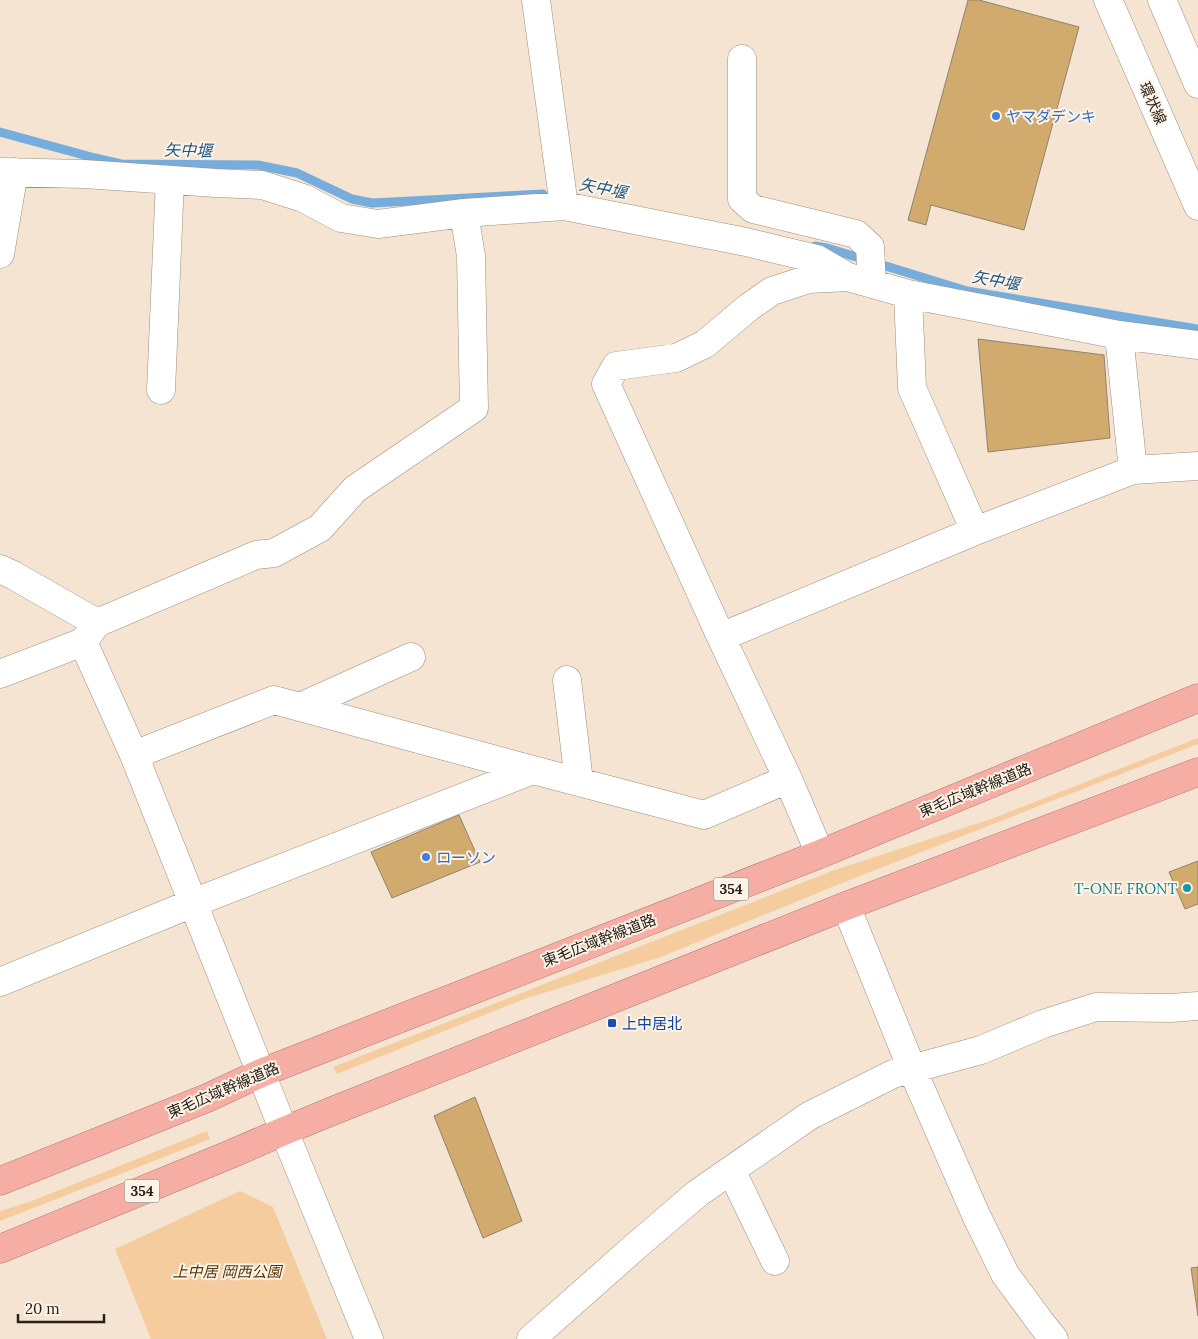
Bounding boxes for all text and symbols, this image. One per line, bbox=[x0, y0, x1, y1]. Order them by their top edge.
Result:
street label: 環状線 bbox=[1135, 79, 1171, 127]
place label: ヤマダデンキ bbox=[1006, 107, 1096, 126]
marker: ヤマダデンキ bbox=[990, 110, 1002, 122]
water label: 矢中堰 bbox=[164, 140, 215, 160]
water label: 矢中堰 bbox=[578, 174, 631, 203]
water label: 矢中堰 bbox=[971, 266, 1024, 295]
street label: 東毛広域幹線道路 bbox=[916, 759, 1034, 821]
place label: ローソン bbox=[436, 848, 496, 867]
marker: ローソン bbox=[420, 851, 432, 863]
road number: 354 bbox=[714, 878, 748, 901]
place label: T-ONE FRONT bbox=[1074, 879, 1177, 898]
marker: T-ONE FRONT bbox=[1181, 882, 1193, 894]
street label: 東毛広域幹線道路 bbox=[540, 910, 658, 970]
place label: 上中居北 bbox=[622, 1014, 682, 1033]
marker: 上中居北 bbox=[606, 1017, 618, 1029]
street label: 東毛広域幹線道路 bbox=[164, 1058, 282, 1122]
road number: 354 bbox=[124, 1180, 160, 1202]
park label: 上中居 岡西公園 bbox=[173, 1262, 283, 1281]
scale bar bbox=[18, 1292, 104, 1324]
text: 20 m bbox=[25, 1299, 60, 1318]

